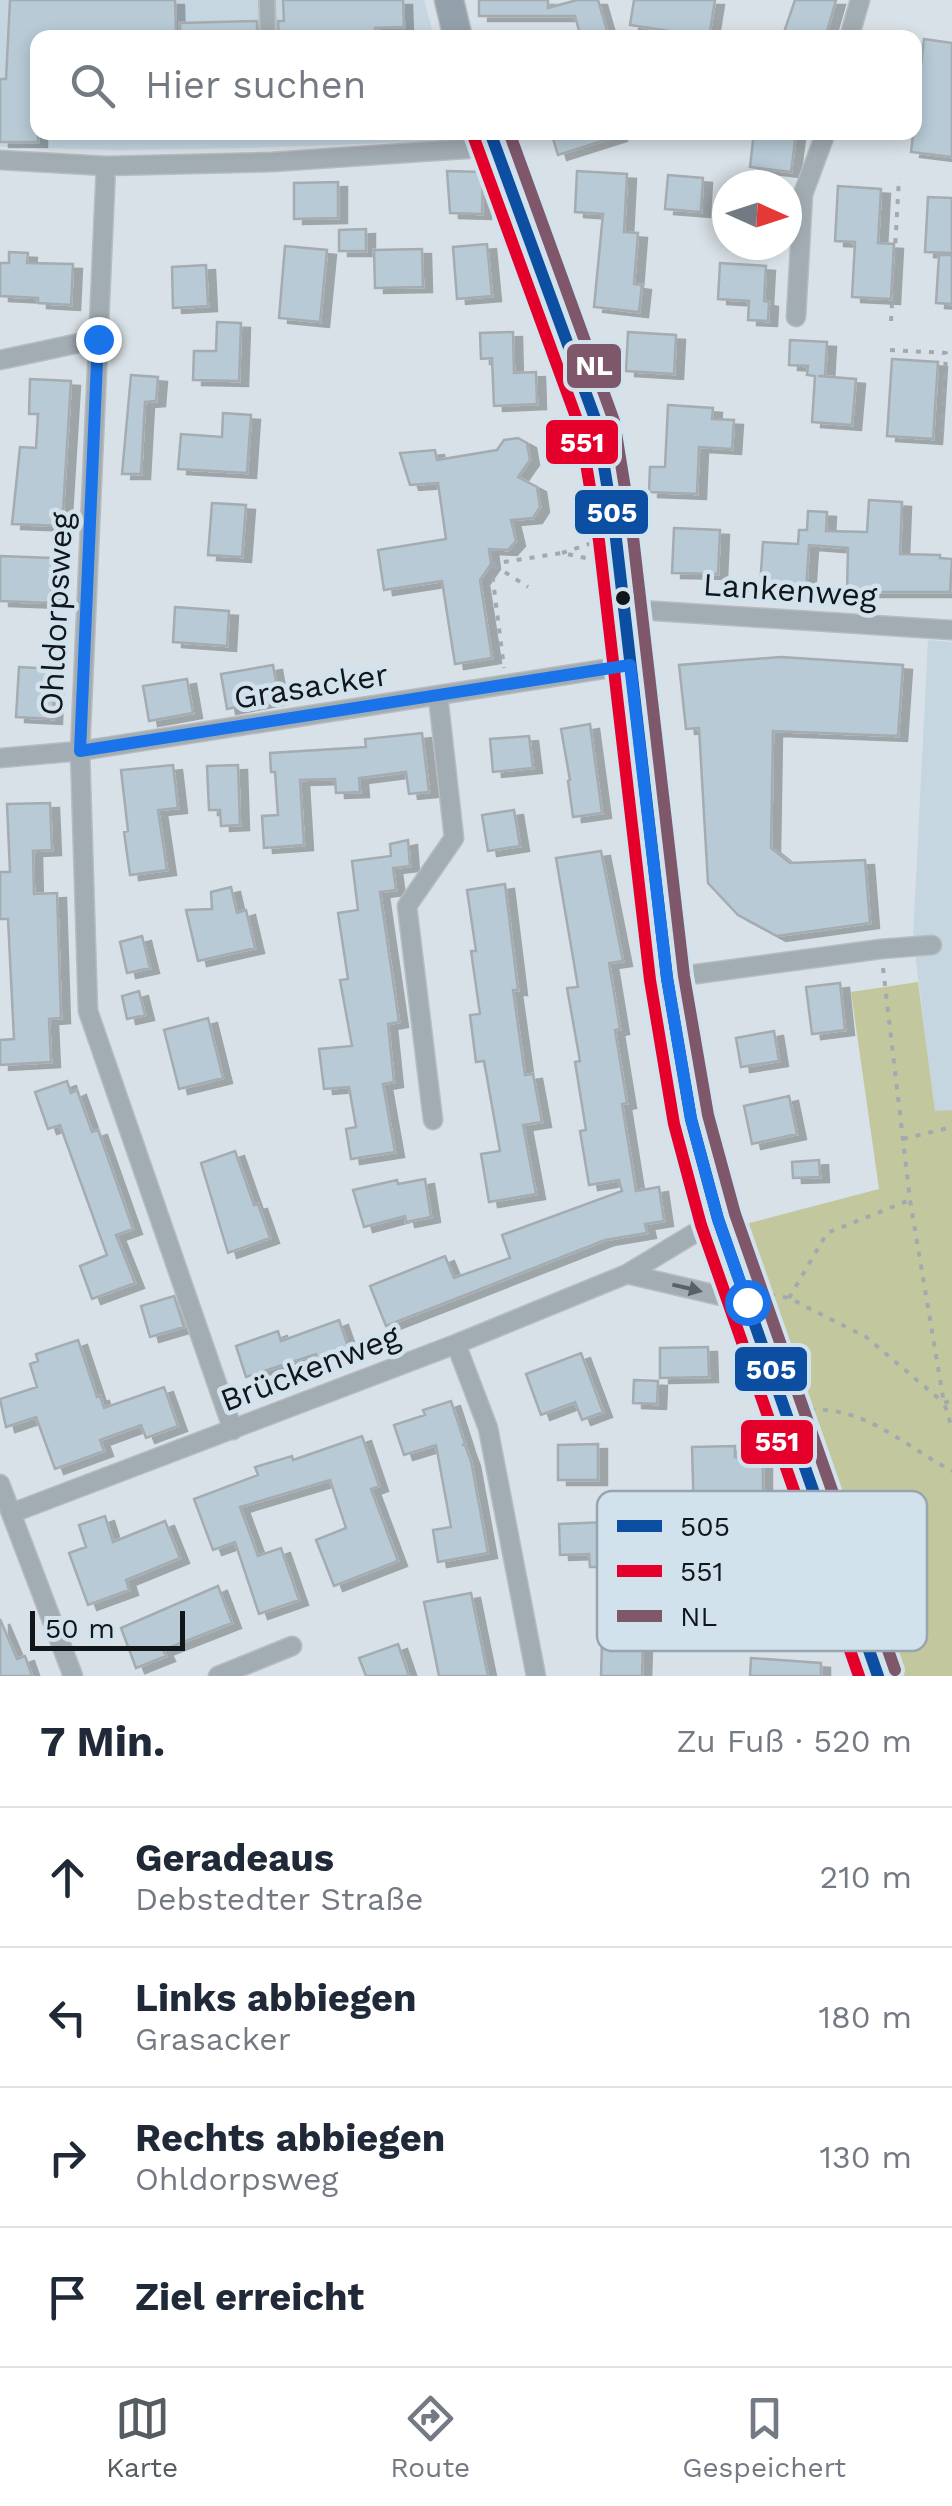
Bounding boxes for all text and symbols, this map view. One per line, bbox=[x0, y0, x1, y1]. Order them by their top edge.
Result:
search box bbox=[30, 30, 922, 140]
icon: search bbox=[65, 58, 120, 113]
text: Hier suchen bbox=[145, 63, 366, 107]
north arrow bbox=[712, 170, 802, 260]
route end bbox=[76, 317, 122, 363]
line badge: NL bbox=[565, 342, 623, 390]
text: NL bbox=[575, 349, 613, 382]
line badge: 551 bbox=[544, 418, 620, 466]
text: 551 bbox=[560, 426, 604, 459]
line badge: 505 bbox=[573, 488, 650, 536]
text: 505 bbox=[587, 496, 637, 529]
street label: Ohldorpsweg bbox=[32, 510, 80, 717]
street label: Lankenweg bbox=[702, 565, 879, 615]
unlabelled marker bbox=[613, 588, 633, 608]
street label: Grasacker bbox=[231, 655, 391, 717]
route start bbox=[725, 1280, 771, 1326]
one-way arrow bbox=[672, 1281, 703, 1296]
street label: Brückenweg bbox=[215, 1316, 406, 1420]
line badge: 505 bbox=[733, 1345, 809, 1393]
text: 505 bbox=[746, 1353, 796, 1386]
line badge: 551 bbox=[739, 1418, 815, 1466]
text: 551 bbox=[755, 1425, 799, 1458]
legend bbox=[597, 1491, 927, 1651]
text: 505 bbox=[680, 1510, 730, 1543]
text: 551 bbox=[680, 1555, 724, 1588]
text: NL bbox=[680, 1600, 717, 1633]
scale bar bbox=[30, 1606, 185, 1650]
text: 50 m bbox=[45, 1612, 115, 1645]
text: 7 Min. bbox=[40, 1717, 165, 1766]
text: Zu Fuß · 520 m bbox=[676, 1722, 912, 1760]
text: Geradeaus bbox=[135, 1836, 334, 1880]
icon: ahead bbox=[40, 1850, 95, 1905]
text: 210 m bbox=[820, 1858, 912, 1896]
text: Debstedter Straße bbox=[135, 1880, 423, 1918]
text: Links abbiegen bbox=[135, 1976, 417, 2020]
icon: left bbox=[40, 1990, 95, 2045]
text: 180 m bbox=[818, 1998, 912, 2036]
text: Grasacker bbox=[135, 2020, 291, 2058]
text: Rechts abbiegen bbox=[135, 2116, 445, 2160]
icon: right bbox=[40, 2130, 95, 2185]
text: 130 m bbox=[820, 2138, 912, 2176]
text: Ohldorpsweg bbox=[135, 2160, 338, 2198]
icon: arrive bbox=[40, 2270, 95, 2325]
text: Ziel erreicht bbox=[135, 2275, 364, 2319]
tab: Karte bbox=[106, 2391, 178, 2484]
tab: Route bbox=[390, 2391, 470, 2484]
tab: Gespeichert bbox=[682, 2391, 846, 2484]

